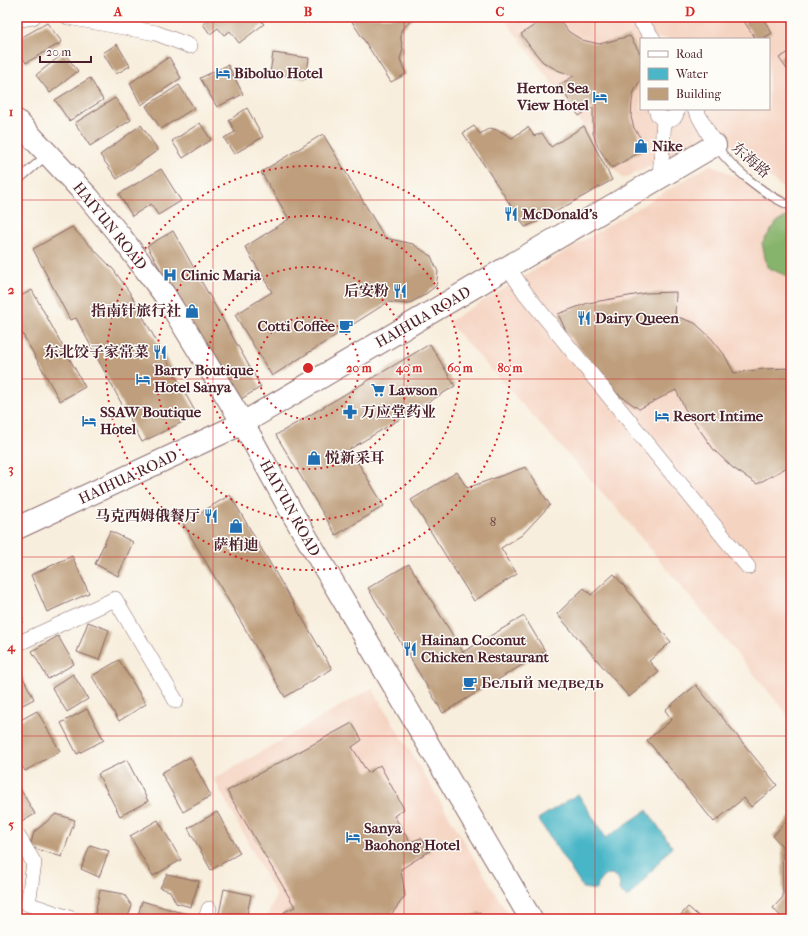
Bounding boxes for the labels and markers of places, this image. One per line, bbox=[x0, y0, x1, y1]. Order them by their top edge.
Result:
place label: Biboluo Hotel bbox=[234, 64, 324, 82]
hotel icon: Biboluo Hotel bbox=[215, 65, 231, 81]
place label: Herton Sea View Hotel bbox=[516, 79, 590, 114]
hotel icon: Herton Sea View Hotel bbox=[592, 89, 608, 105]
place label: Nike bbox=[652, 137, 683, 155]
shop icon: Nike bbox=[633, 138, 649, 154]
place label: McDonald's bbox=[521, 205, 598, 223]
restaurant icon: McDonald's bbox=[503, 206, 519, 222]
place label: Clinic Maria bbox=[181, 266, 262, 284]
hospital icon: Clinic Maria bbox=[162, 267, 178, 283]
place label: 后安粉 bbox=[344, 282, 389, 300]
restaurant icon: 后安粉 bbox=[392, 283, 408, 299]
place label: 指南针旅行社 bbox=[91, 302, 181, 320]
shop icon: 指南针旅行社 bbox=[184, 303, 200, 319]
place label: Dairy Queen bbox=[595, 309, 679, 327]
restaurant icon: Dairy Queen bbox=[576, 310, 592, 326]
place label: Cotti Coffee bbox=[258, 317, 336, 335]
cafe icon: Cotti Coffee bbox=[338, 318, 354, 334]
place label: 东北饺子家常菜 bbox=[44, 343, 149, 361]
restaurant icon: 东北饺子家常菜 bbox=[152, 344, 168, 360]
place label: Barry Boutique Hotel Sanya bbox=[154, 361, 254, 396]
centre of rings bbox=[301, 361, 315, 375]
hotel icon: Barry Boutique Hotel Sanya bbox=[135, 371, 151, 387]
place label: Lawson bbox=[389, 381, 438, 399]
supermarket icon: Lawson bbox=[370, 382, 386, 398]
place label: SSAW Boutique Hotel bbox=[100, 403, 202, 438]
place label: 万应堂药业 bbox=[361, 403, 436, 421]
pharmacy icon: 万应堂药业 bbox=[342, 404, 358, 420]
place label: Resort Intime bbox=[673, 407, 764, 425]
hotel icon: Resort Intime bbox=[654, 408, 670, 424]
hotel icon: SSAW Boutique Hotel bbox=[81, 413, 97, 429]
place label: 悦新采耳 bbox=[325, 449, 385, 467]
shop icon: 悦新采耳 bbox=[306, 450, 322, 466]
place label: 马克西姆俄餐厅 bbox=[95, 507, 200, 525]
restaurant icon: 马克西姆俄餐厅 bbox=[203, 508, 219, 524]
shop icon: 萨柏迪 bbox=[228, 518, 244, 534]
place label: 萨柏迪 bbox=[213, 536, 259, 554]
place label: Hainan Coconut Chicken Restaurant bbox=[421, 631, 550, 666]
restaurant icon: Hainan Coconut Chicken Restaurant bbox=[402, 641, 418, 657]
place label: Белый медведь bbox=[481, 674, 604, 692]
cafe icon: Белый медведь bbox=[462, 675, 478, 691]
place label: Sanya Baohong Hotel bbox=[364, 819, 461, 854]
hotel icon: Sanya Baohong Hotel bbox=[345, 829, 361, 845]

